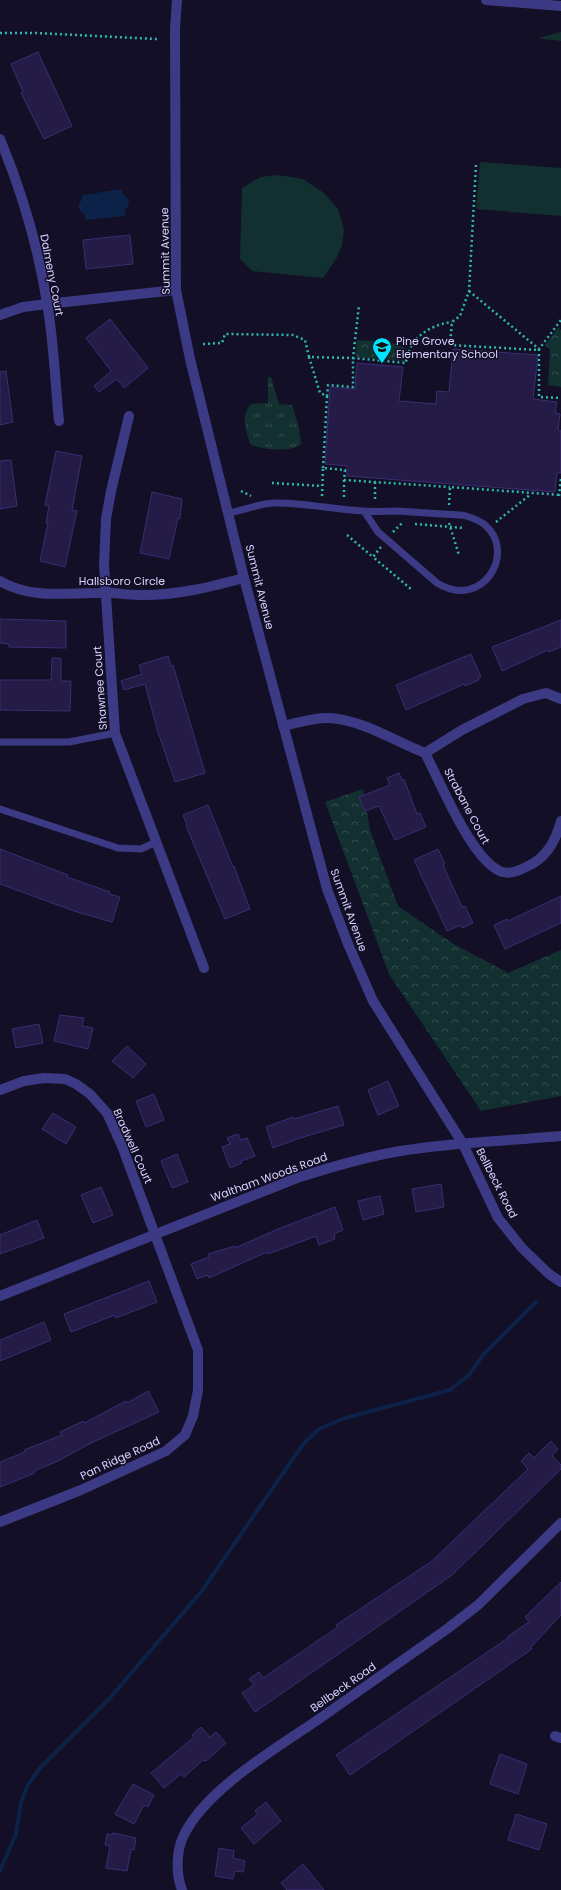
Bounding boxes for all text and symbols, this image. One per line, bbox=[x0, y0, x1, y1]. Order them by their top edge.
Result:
street label: Summit Avenue bbox=[156, 207, 174, 295]
street label: Dalmeny Court bbox=[36, 233, 68, 317]
place label: Pine Grove Elementary School bbox=[396, 333, 498, 362]
school or university icon: Pine Grove Elementary School bbox=[371, 336, 393, 364]
street label: Summit Avenue bbox=[242, 543, 278, 631]
street label: Hallsboro Circle bbox=[79, 573, 165, 589]
street label: Shawnee Court bbox=[89, 645, 111, 731]
street label: Strabane Court bbox=[440, 765, 494, 847]
street label: Summit Avenue bbox=[327, 866, 371, 954]
street label: Bradwell Court bbox=[109, 1106, 157, 1186]
street label: Bellbeck Road bbox=[472, 1145, 522, 1221]
street label: Waltham Woods Road bbox=[208, 1148, 330, 1206]
street label: Pan Ridge Road bbox=[77, 1432, 163, 1484]
street label: Bellbeck Road bbox=[307, 1658, 379, 1716]

